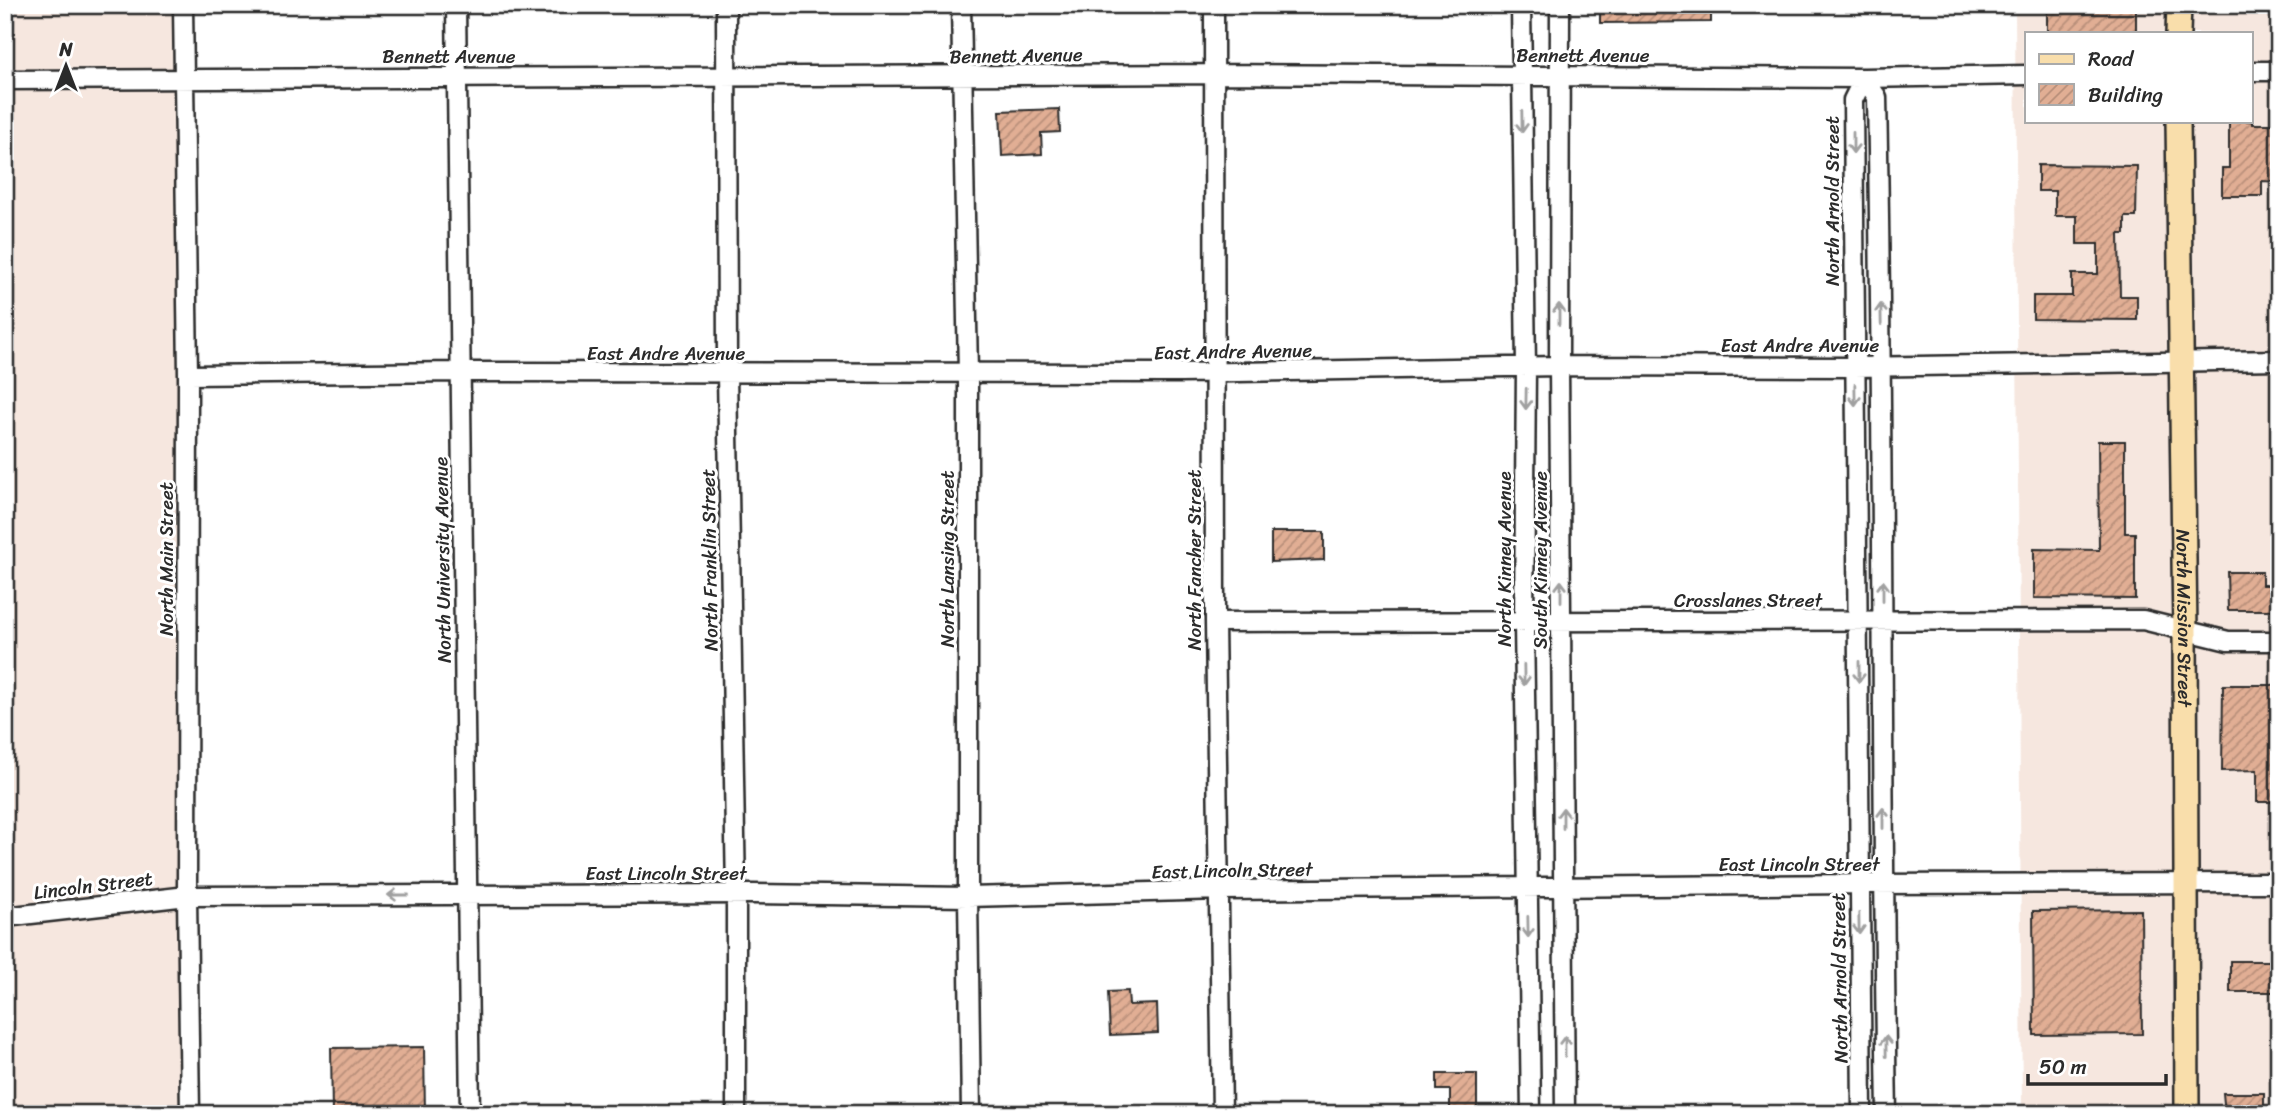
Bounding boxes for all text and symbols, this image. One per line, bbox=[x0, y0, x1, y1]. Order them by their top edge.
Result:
north arrow bbox=[32, 32, 102, 102]
legend bbox=[2025, 32, 2252, 122]
text: N bbox=[58, 33, 73, 66]
street label: Bennett Avenue bbox=[949, 38, 1083, 73]
street label: Bennett Avenue bbox=[1516, 39, 1650, 72]
street label: Bennett Avenue bbox=[382, 40, 516, 73]
text: Road bbox=[2088, 40, 2135, 78]
text: Building bbox=[2088, 76, 2164, 114]
one-way arrow bbox=[1515, 111, 1529, 134]
street label: North Arnold Street bbox=[1816, 116, 1849, 286]
one-way arrow bbox=[1846, 132, 1860, 155]
one-way arrow bbox=[1552, 303, 1566, 326]
one-way arrow bbox=[1874, 303, 1888, 326]
street label: East Andre Avenue bbox=[1721, 329, 1879, 362]
street label: East Andre Avenue bbox=[1154, 334, 1313, 369]
street label: East Andre Avenue bbox=[587, 337, 745, 370]
one-way arrow bbox=[1848, 384, 1862, 407]
one-way arrow bbox=[1519, 387, 1533, 410]
street label: North University Avenue bbox=[424, 457, 461, 663]
street label: North Franklin Street bbox=[691, 469, 728, 651]
street label: North Fancher Street bbox=[1178, 469, 1211, 651]
street label: North Lansing Street bbox=[931, 470, 964, 648]
street label: North Kinney Avenue bbox=[1488, 471, 1521, 647]
street label: South Kinney Avenue bbox=[1524, 471, 1557, 649]
street label: North Main Street bbox=[150, 482, 183, 636]
street label: North Mission Street bbox=[2167, 529, 2201, 708]
one-way arrow bbox=[1554, 579, 1568, 602]
one-way arrow bbox=[1876, 579, 1890, 602]
street label: Crosslanes Street bbox=[1674, 584, 1823, 617]
one-way arrow bbox=[1852, 660, 1866, 683]
one-way arrow bbox=[1518, 664, 1531, 687]
one-way arrow bbox=[1556, 807, 1570, 830]
one-way arrow bbox=[1876, 807, 1890, 830]
street label: East Lincoln Street bbox=[1718, 848, 1881, 881]
street label: East Lincoln Street bbox=[1151, 853, 1314, 888]
street label: East Lincoln Street bbox=[585, 857, 748, 890]
street label: Lincoln Street bbox=[32, 862, 155, 909]
one-way arrow bbox=[387, 888, 410, 902]
street label: North Arnold Street bbox=[1822, 893, 1857, 1063]
one-way arrow bbox=[1852, 912, 1866, 935]
one-way arrow bbox=[1521, 916, 1535, 939]
one-way arrow bbox=[1558, 1034, 1572, 1057]
one-way arrow bbox=[1879, 1034, 1892, 1057]
scale bar bbox=[2028, 1042, 2167, 1086]
text: 50 m bbox=[2039, 1048, 2087, 1086]

